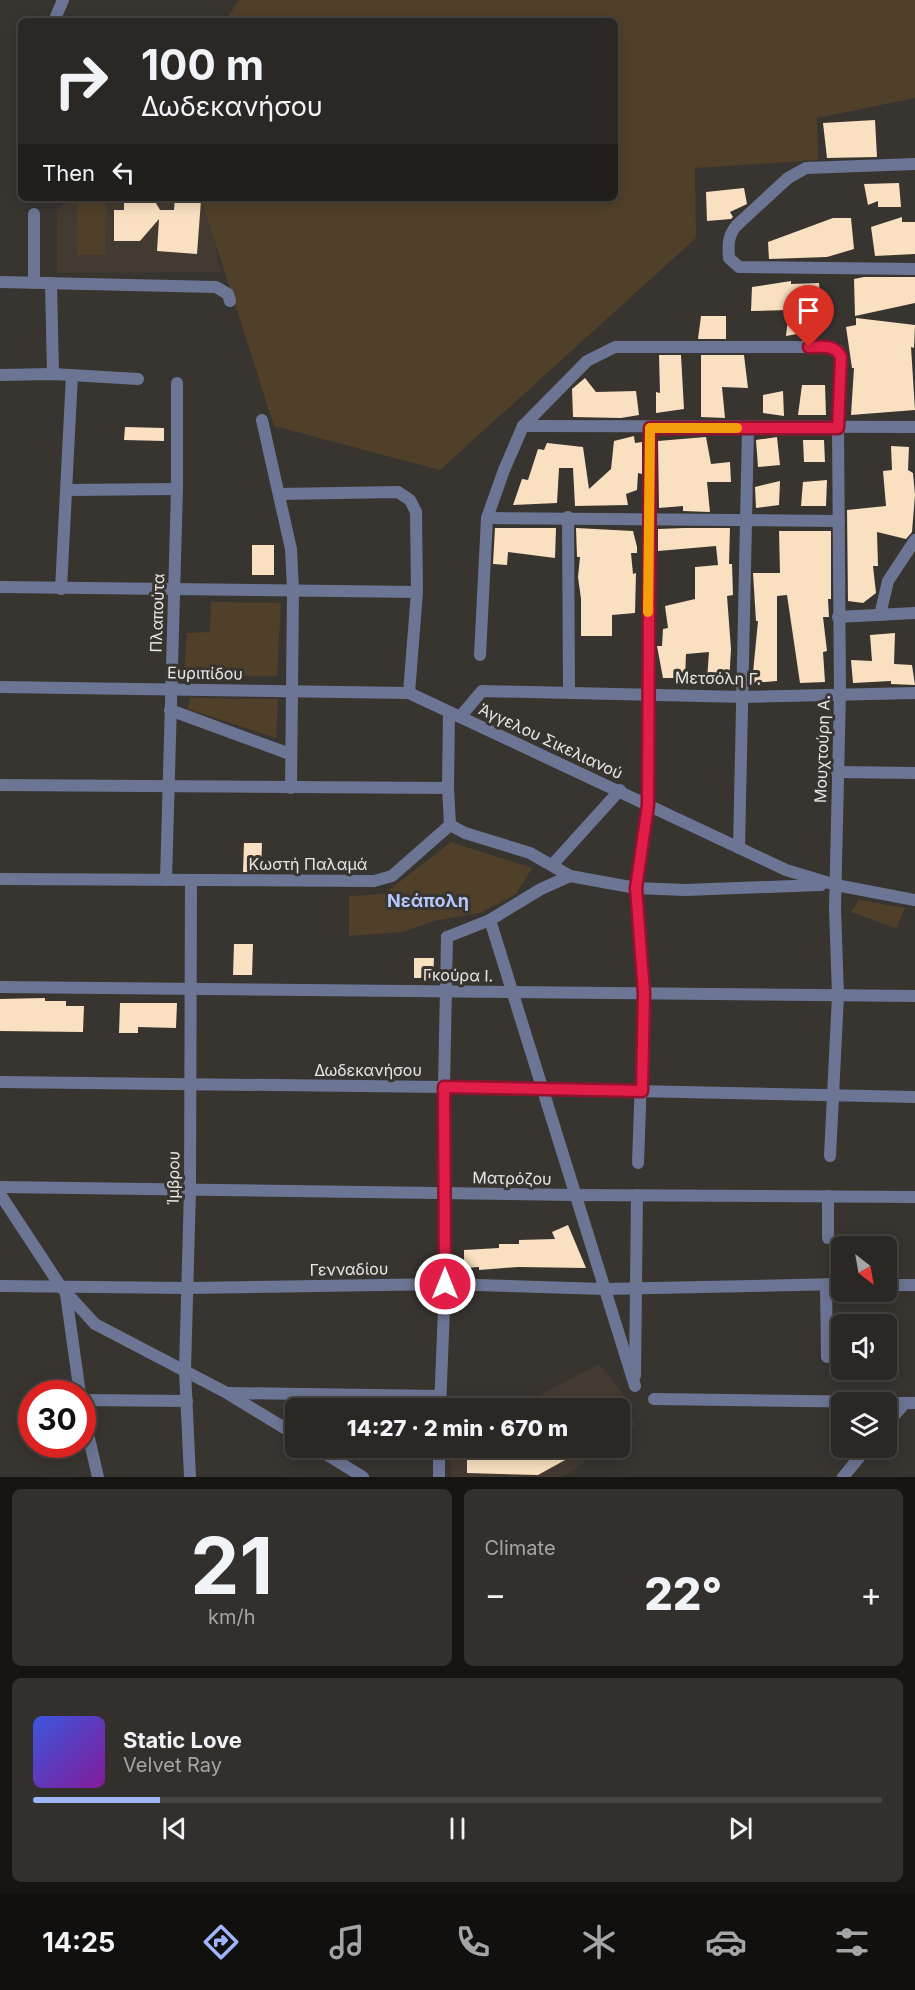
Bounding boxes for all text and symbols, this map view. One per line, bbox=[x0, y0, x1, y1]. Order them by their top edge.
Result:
text: 100 m bbox=[141, 39, 264, 90]
icon: right bbox=[42, 42, 120, 120]
text: Δωδεκανήσου bbox=[141, 90, 323, 123]
icon: left bbox=[107, 156, 140, 189]
text: Then bbox=[42, 160, 95, 186]
pin bbox=[783, 285, 834, 347]
icon: arrive bbox=[792, 294, 825, 327]
street label: Πλαπούτα bbox=[146, 573, 168, 653]
street label: Ευριπίδου bbox=[167, 662, 243, 684]
street label: Μετσόλη Γ. bbox=[675, 667, 761, 689]
street label: Μουχτούρη Α. bbox=[810, 695, 834, 803]
street label: Άγγελου Σικελιανού bbox=[476, 699, 626, 783]
street label: Κωστή Παλαμά bbox=[249, 854, 367, 874]
district label: Νεάπολη bbox=[387, 890, 469, 911]
street label: Γκούρα Ι. bbox=[423, 964, 493, 986]
street label: Δωδεκανήσου bbox=[314, 1060, 422, 1080]
street label: Ίμβρου bbox=[163, 1151, 183, 1205]
street label: Ματρόζου bbox=[472, 1167, 552, 1189]
north arrow bbox=[831, 1236, 897, 1302]
map controls bbox=[831, 1236, 897, 1458]
position arrow bbox=[413, 1252, 477, 1316]
street label: Γενναδίου bbox=[310, 1258, 388, 1280]
button: sound bbox=[831, 1314, 897, 1380]
speed limit sign: 30 bbox=[18, 1380, 96, 1458]
button: layers bbox=[831, 1392, 897, 1458]
text: 14:27 · 2 min · 670 m bbox=[347, 1415, 568, 1441]
text: 21 bbox=[190, 1518, 273, 1613]
text: Climate bbox=[485, 1536, 556, 1560]
text: 22° bbox=[644, 1566, 722, 1621]
text: − bbox=[485, 1574, 506, 1614]
text: + bbox=[860, 1574, 882, 1614]
text: km/h bbox=[208, 1605, 256, 1629]
text: Static Love bbox=[123, 1727, 242, 1753]
text: Velvet Ray bbox=[123, 1753, 222, 1777]
icon: previous bbox=[158, 1812, 191, 1845]
icon: pause bbox=[441, 1812, 474, 1845]
icon: next bbox=[724, 1812, 757, 1845]
icon: directions bbox=[200, 1921, 242, 1963]
icon: music bbox=[326, 1921, 368, 1963]
icon: phone bbox=[452, 1921, 494, 1963]
icon: climate bbox=[578, 1921, 620, 1963]
icon: car bbox=[705, 1921, 747, 1963]
icon: filters bbox=[831, 1921, 873, 1963]
text: 14:25 bbox=[42, 1926, 115, 1959]

